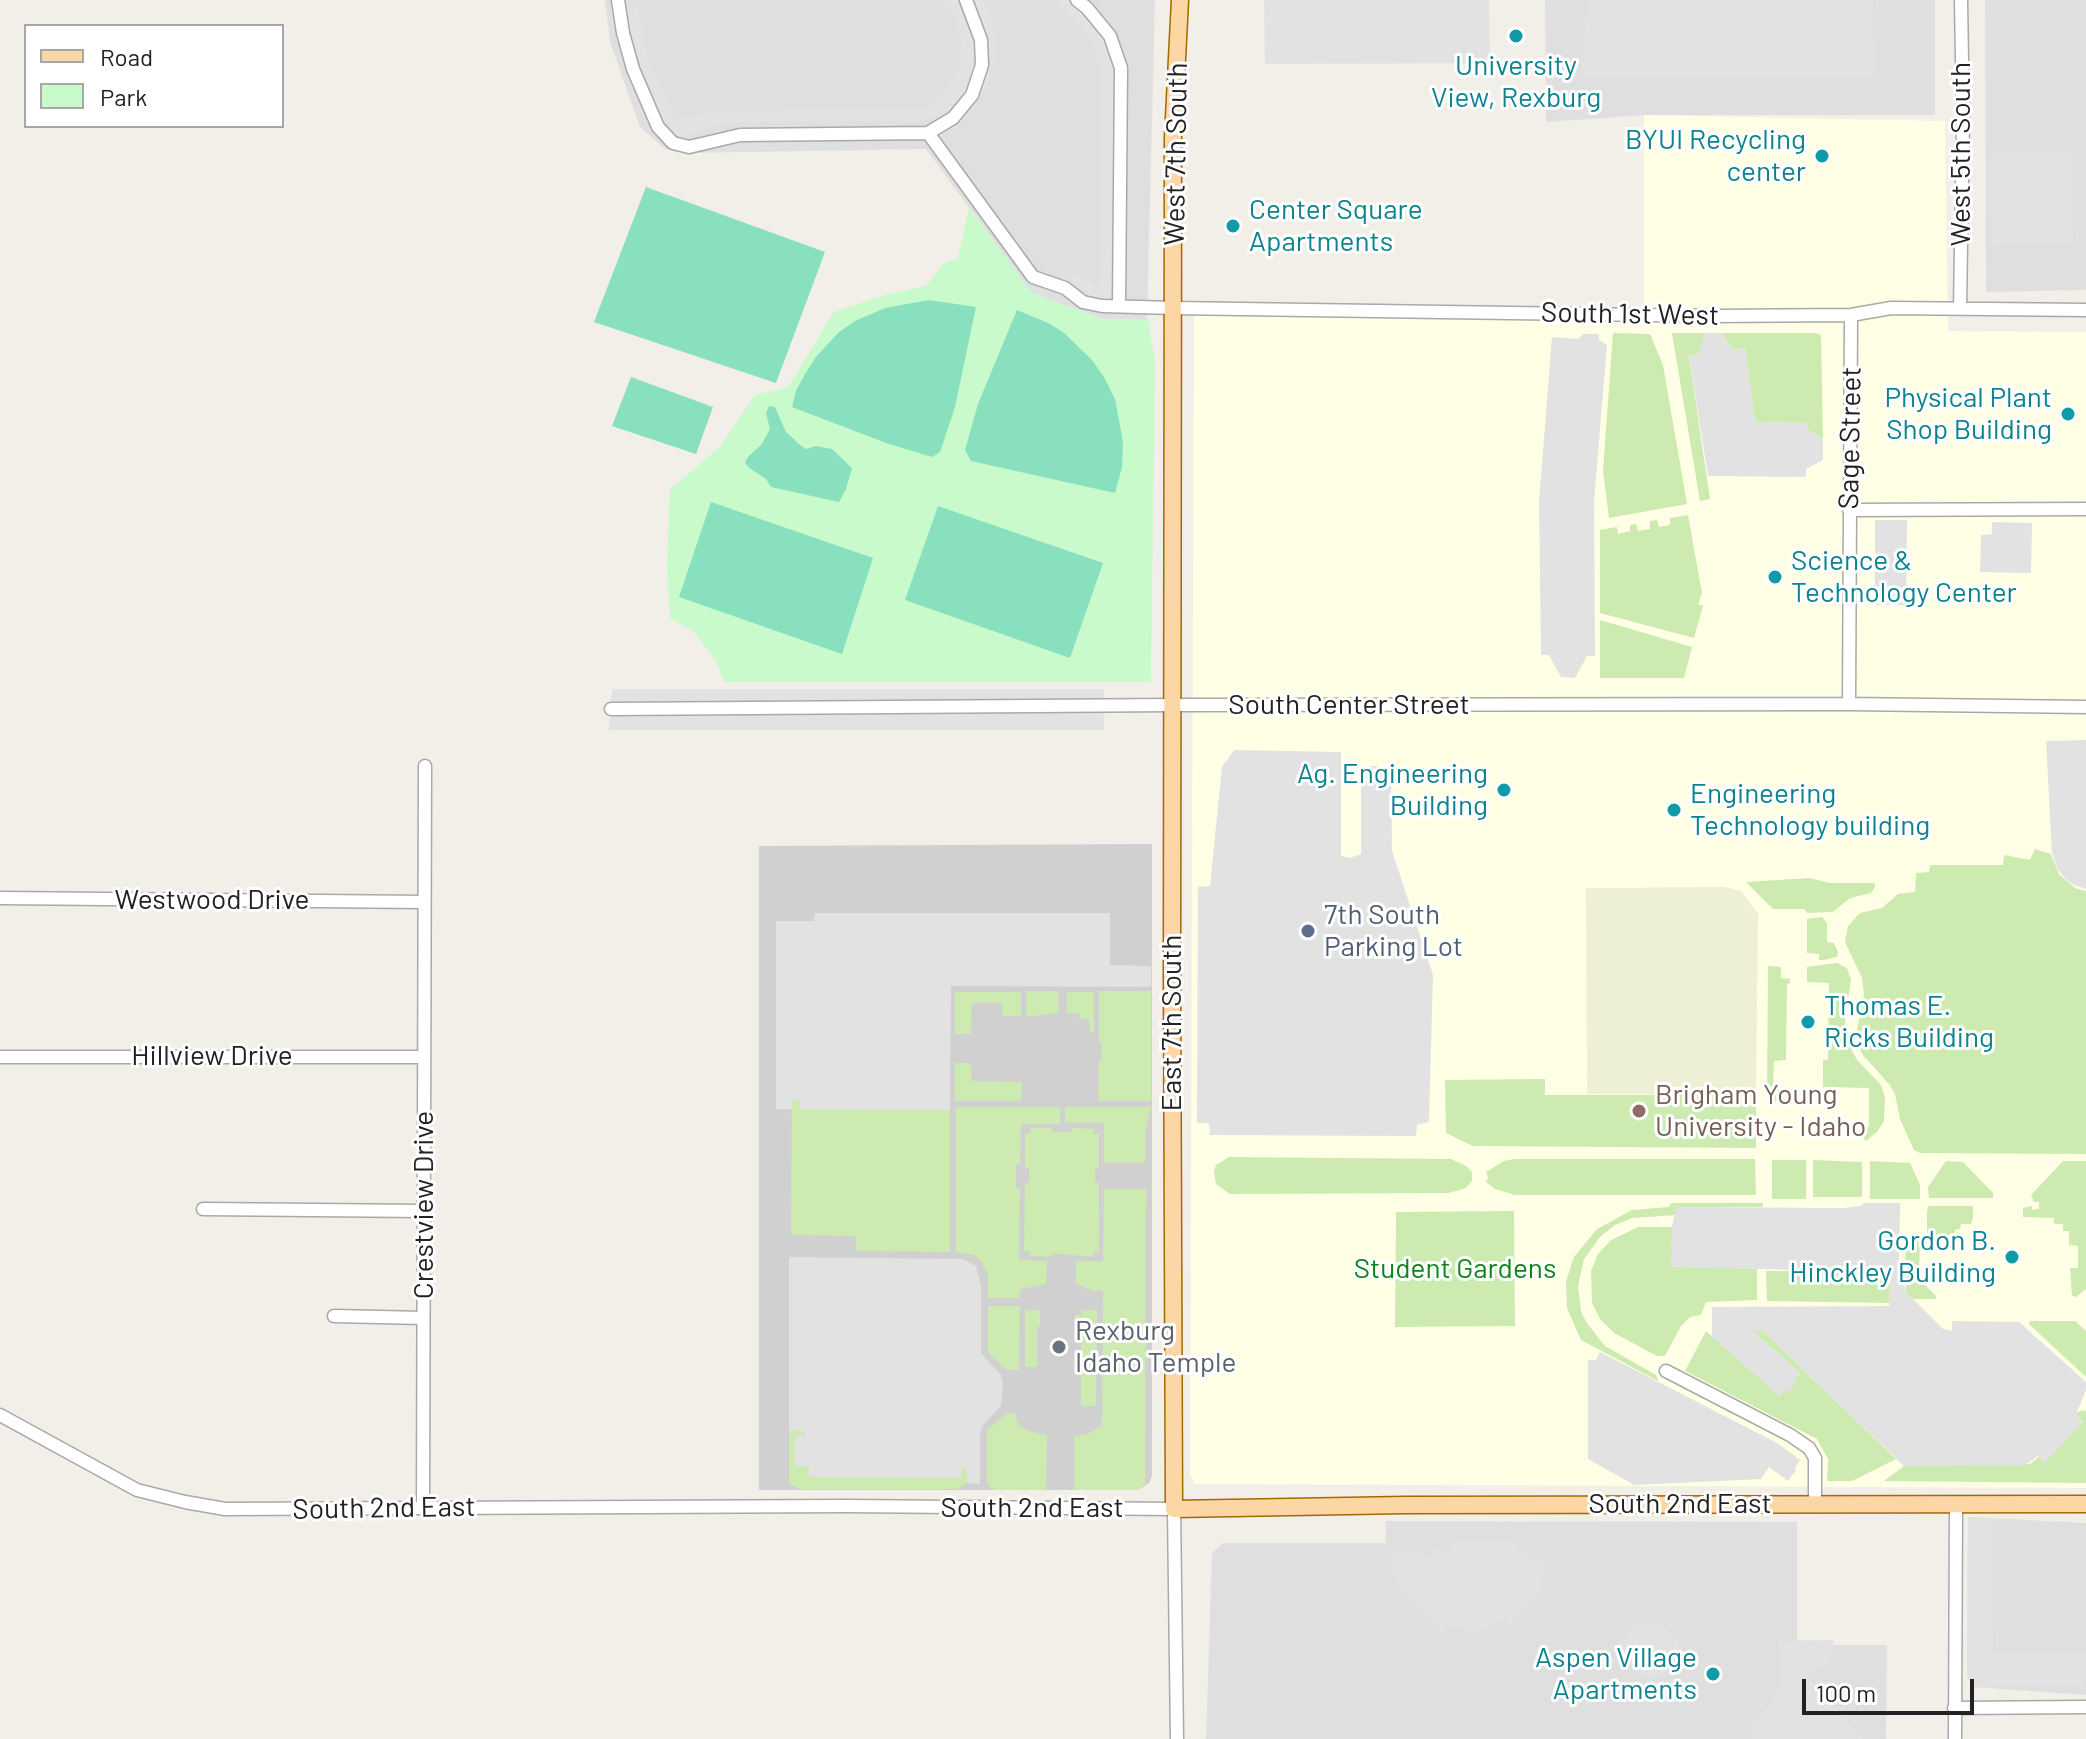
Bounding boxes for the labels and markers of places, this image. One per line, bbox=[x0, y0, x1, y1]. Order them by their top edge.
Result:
marker: University View, Rexburg bbox=[1507, 27, 1525, 45]
place label: University View, Rexburg bbox=[1431, 49, 1601, 115]
place label: BYUI Recycling center bbox=[1625, 123, 1806, 189]
marker: BYUI Recycling center bbox=[1813, 147, 1831, 165]
place label: Center Square Apartments bbox=[1249, 193, 1423, 259]
marker: Center Square Apartments bbox=[1224, 217, 1242, 235]
place label: Physical Plant Shop Building bbox=[1884, 381, 2052, 447]
marker: Physical Plant Shop Building bbox=[2059, 405, 2077, 423]
place label: Science & Technology Center bbox=[1791, 544, 2017, 610]
marker: Science & Technology Center bbox=[1766, 568, 1784, 586]
place label: Ag. Engineering Building bbox=[1297, 757, 1488, 823]
place label: Engineering Technology building bbox=[1690, 777, 1930, 843]
marker: Ag. Engineering Building bbox=[1495, 781, 1513, 799]
marker: Engineering Technology building bbox=[1665, 801, 1683, 819]
place label: 7th South Parking Lot bbox=[1324, 898, 1463, 964]
marker: 7th South Parking Lot bbox=[1299, 922, 1317, 940]
place label: Thomas E. Ricks Building bbox=[1824, 989, 1994, 1055]
marker: Thomas E. Ricks Building bbox=[1799, 1013, 1817, 1031]
place label: Brigham Young University - Idaho bbox=[1655, 1078, 1866, 1144]
marker: Brigham Young University - Idaho bbox=[1630, 1102, 1648, 1120]
place label: Gordon B. Hinckley Building bbox=[1789, 1224, 1996, 1290]
marker: Gordon B. Hinckley Building bbox=[2003, 1248, 2021, 1266]
place label: Rexburg Idaho Temple bbox=[1075, 1314, 1236, 1380]
marker: Rexburg Idaho Temple bbox=[1050, 1338, 1068, 1356]
place label: Aspen Village Apartments bbox=[1535, 1641, 1697, 1707]
marker: Aspen Village Apartments bbox=[1704, 1665, 1722, 1683]

